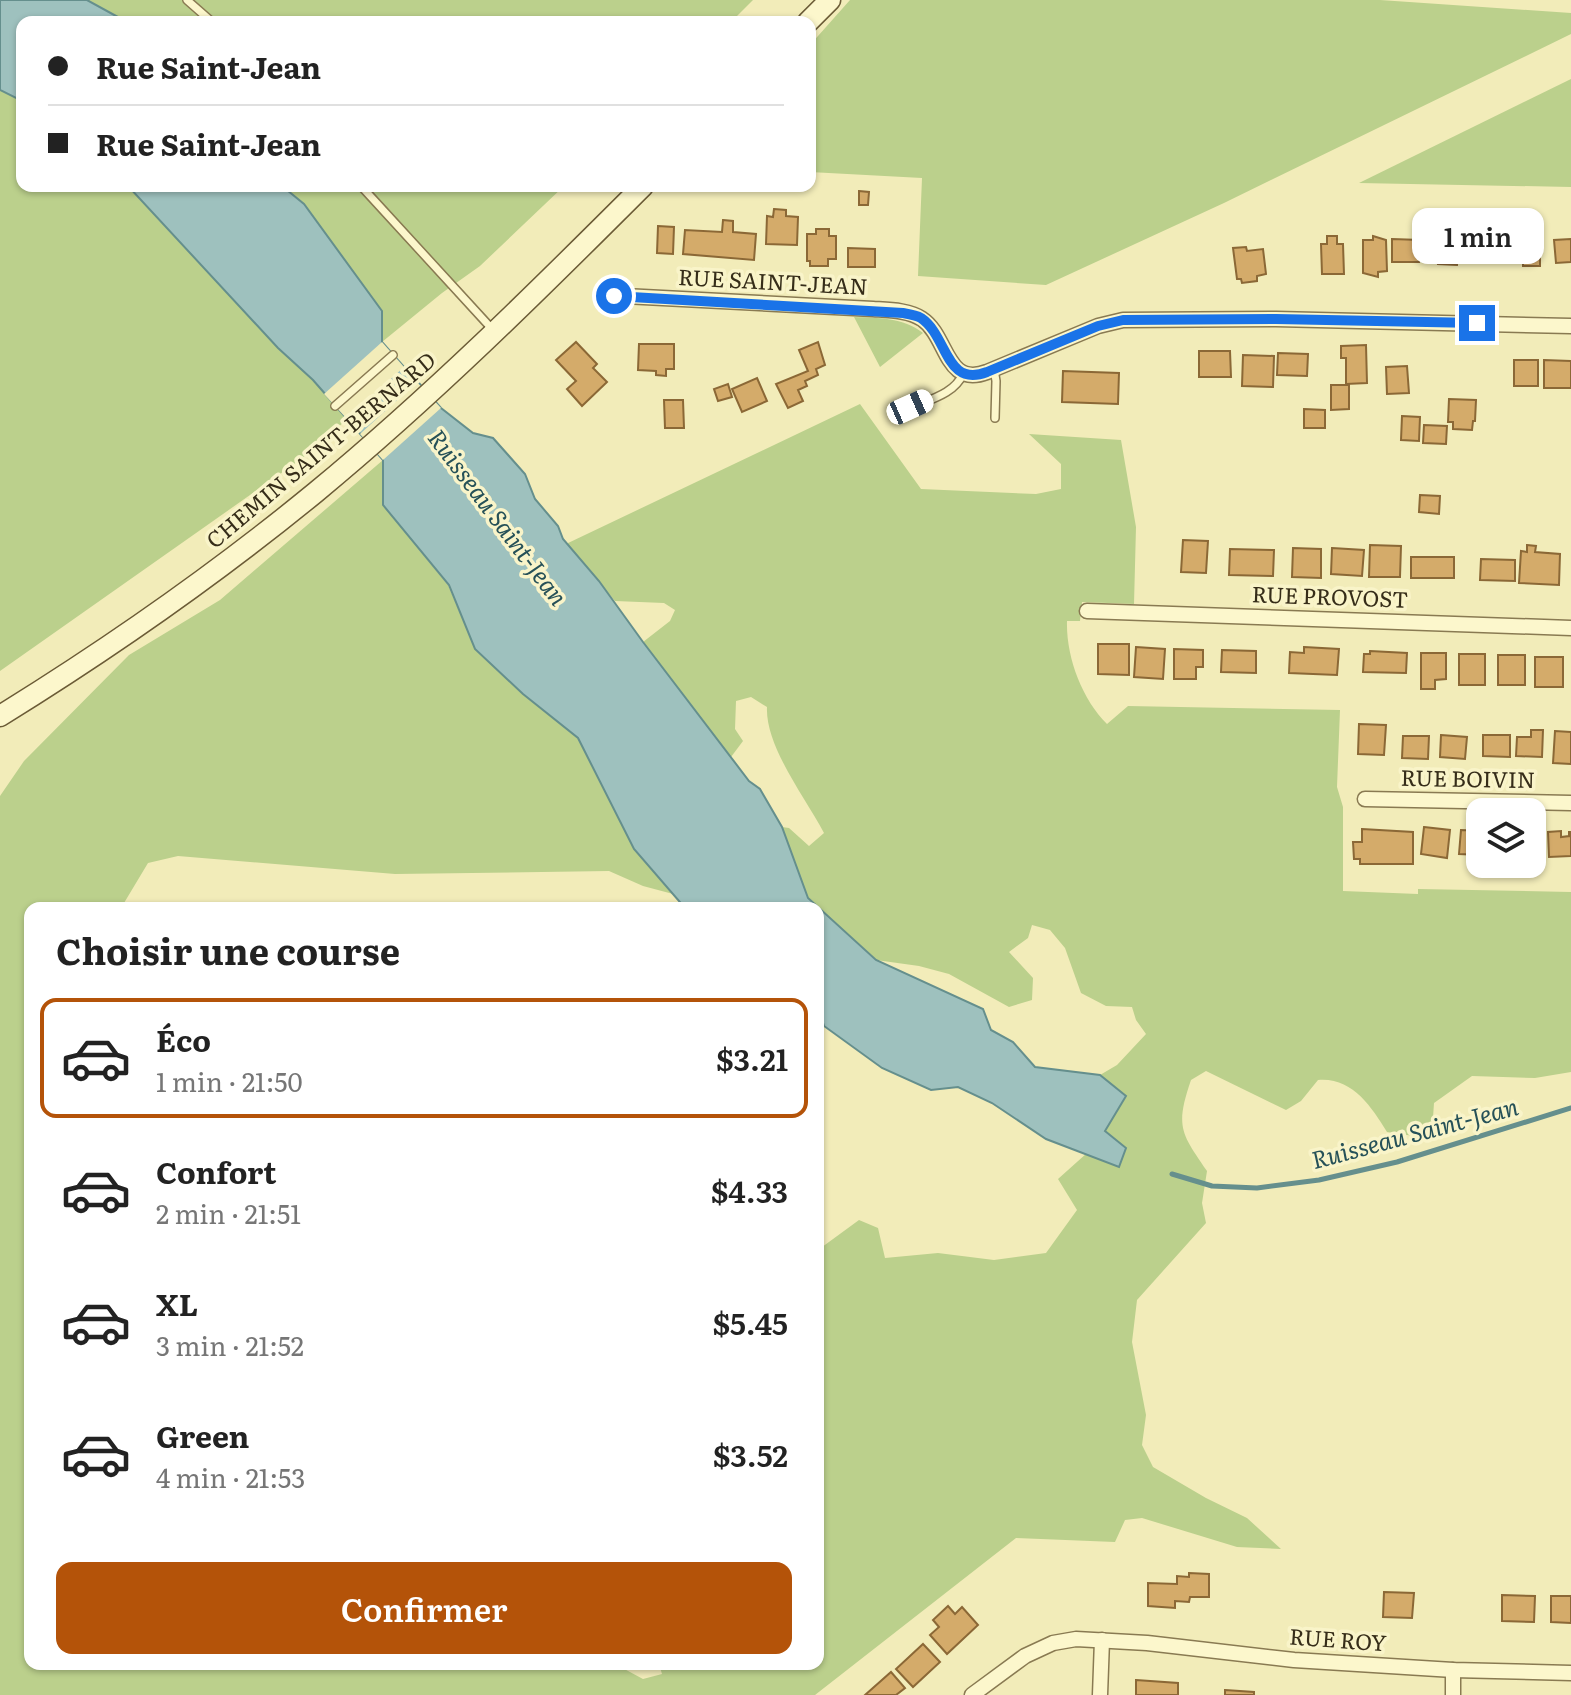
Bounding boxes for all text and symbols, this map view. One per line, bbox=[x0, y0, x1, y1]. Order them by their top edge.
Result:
text: Rue Saint-Jean bbox=[96, 44, 321, 88]
text: Rue Saint-Jean bbox=[96, 121, 321, 165]
callout: 1 min bbox=[1411, 207, 1543, 263]
text: 1 min bbox=[1444, 216, 1512, 255]
street label: RUE SAINT-JEAN bbox=[677, 259, 869, 302]
route start bbox=[596, 278, 632, 314]
route end bbox=[1459, 305, 1495, 341]
street label: CHEMIN SAINT-BERNARD bbox=[198, 343, 442, 555]
car bbox=[883, 386, 937, 428]
water label: Ruisseau Saint-Jean bbox=[421, 421, 577, 612]
street label: RUE PROVOST bbox=[1251, 576, 1409, 615]
street label: RUE BOIVIN bbox=[1400, 760, 1536, 795]
map controls bbox=[1466, 798, 1546, 878]
button: layers bbox=[1466, 798, 1546, 878]
text: Choisir une course bbox=[56, 923, 400, 976]
text: Éco bbox=[156, 1017, 211, 1061]
icon: car bbox=[60, 1022, 132, 1094]
text: $3.21 bbox=[716, 1036, 788, 1080]
text: 1 min · 21:50 bbox=[156, 1061, 303, 1100]
water label: Ruisseau Saint-Jean bbox=[1307, 1087, 1522, 1176]
text: Confort bbox=[156, 1149, 277, 1193]
icon: car bbox=[60, 1154, 132, 1226]
text: $4.33 bbox=[711, 1168, 788, 1212]
text: 2 min · 21:51 bbox=[156, 1193, 301, 1232]
text: XL bbox=[156, 1281, 198, 1325]
icon: car bbox=[60, 1286, 132, 1358]
text: $5.45 bbox=[712, 1300, 788, 1344]
text: 3 min · 21:52 bbox=[156, 1325, 304, 1364]
text: Green bbox=[156, 1413, 249, 1457]
icon: car bbox=[60, 1418, 132, 1490]
text: $3.52 bbox=[713, 1432, 788, 1476]
text: 4 min · 21:53 bbox=[156, 1457, 305, 1496]
button: Confirmer bbox=[56, 1562, 792, 1654]
street label: RUE ROY bbox=[1288, 1619, 1388, 1658]

